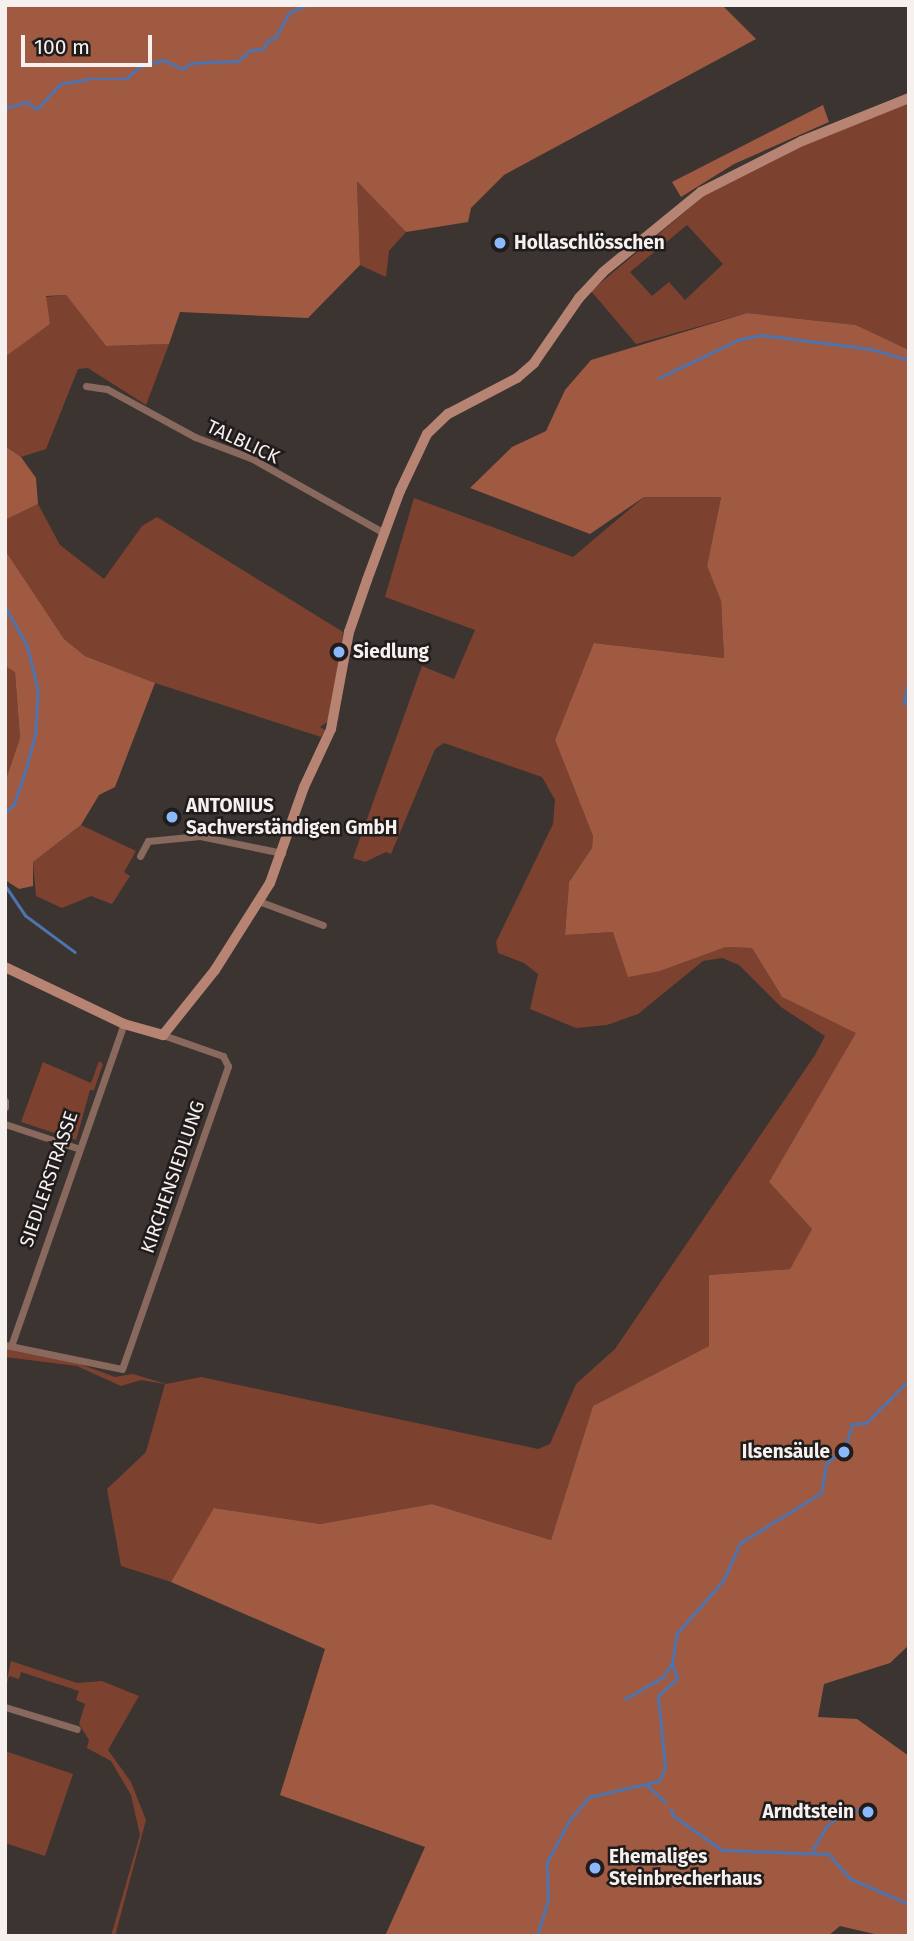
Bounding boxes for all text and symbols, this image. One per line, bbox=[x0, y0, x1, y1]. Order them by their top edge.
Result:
scale bar bbox=[24, 21, 156, 65]
text: 100 m bbox=[34, 34, 90, 60]
place label: Hollaschlösschen bbox=[514, 232, 665, 254]
marker: Hollaschlösschen bbox=[492, 235, 508, 251]
street label: TALBLICK bbox=[203, 415, 283, 469]
place label: Siedlung bbox=[353, 641, 429, 663]
marker: Siedlung bbox=[331, 644, 347, 660]
place label: ANTONIUS Sachverständigen GmbH bbox=[186, 795, 397, 839]
marker: ANTONIUS Sachverständigen GmbH bbox=[164, 809, 180, 825]
street label: KIRCHENSIEDLUNG bbox=[136, 1098, 210, 1256]
street label: SIEDLERSTRASSE bbox=[15, 1108, 83, 1250]
place label: Ilsensäule bbox=[742, 1441, 830, 1463]
marker: Ilsensäule bbox=[836, 1444, 852, 1460]
place label: Arndtstein bbox=[762, 1801, 854, 1823]
marker: Arndtstein bbox=[860, 1804, 876, 1820]
place label: Ehemaliges Steinbrecherhaus bbox=[609, 1846, 762, 1890]
marker: Ehemaliges Steinbrecherhaus bbox=[587, 1860, 603, 1876]

